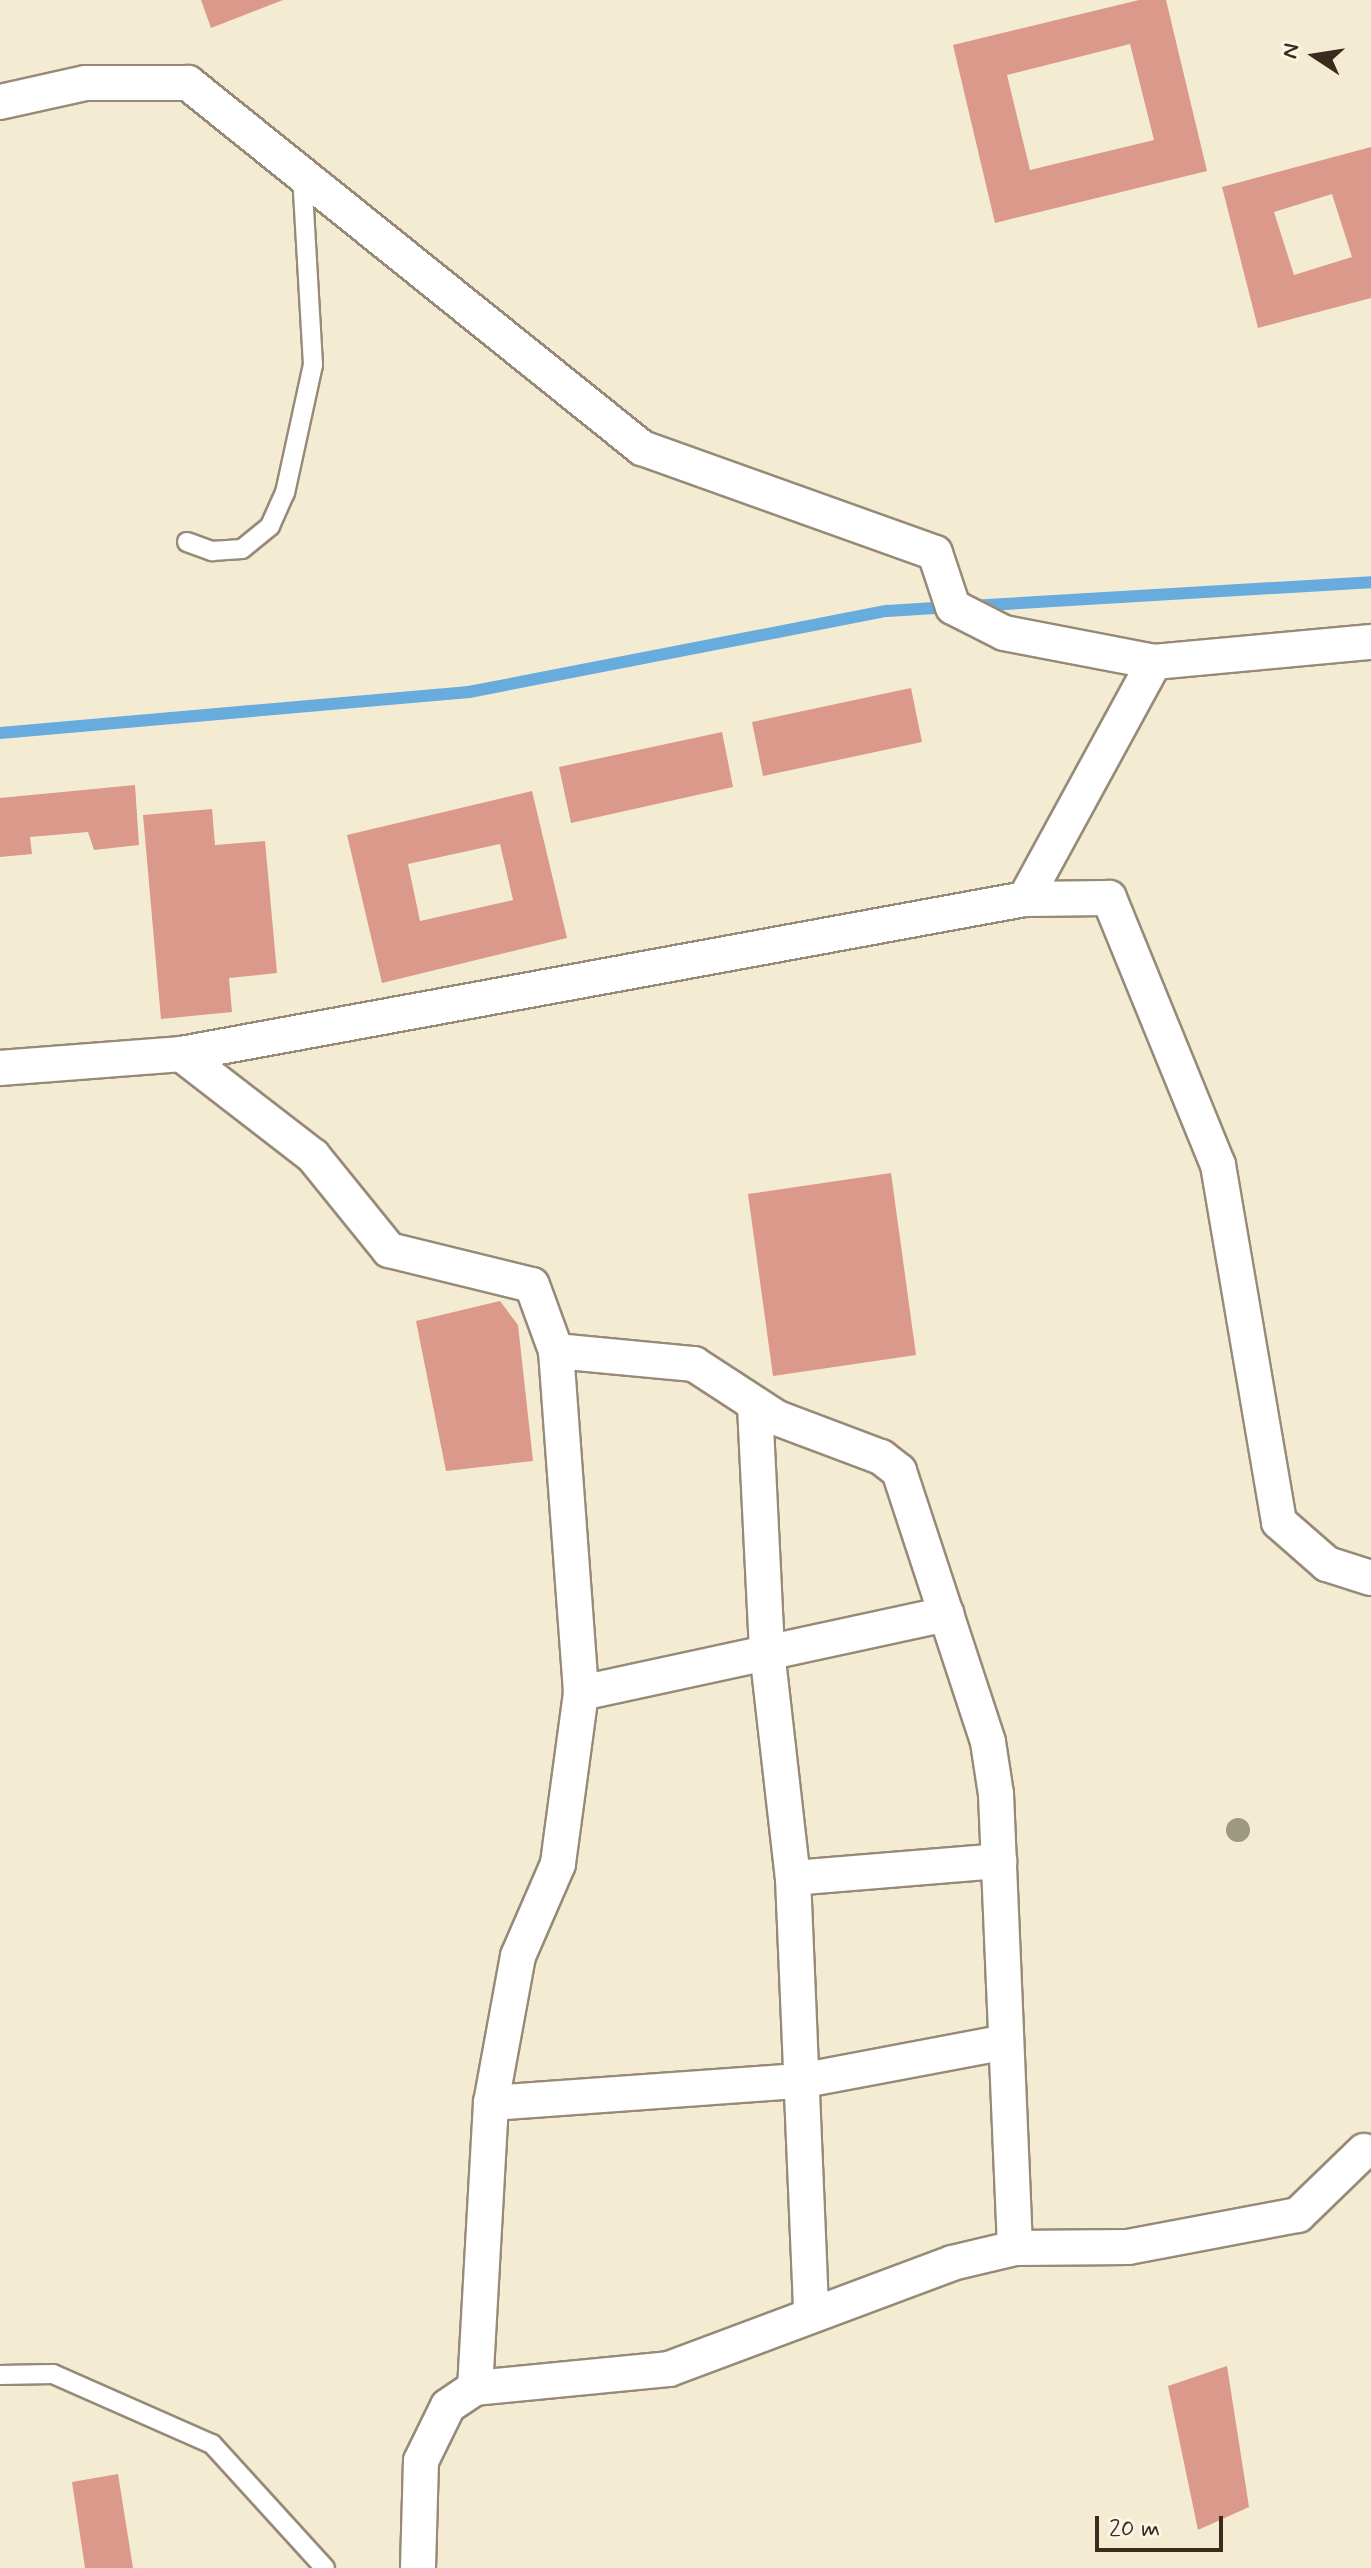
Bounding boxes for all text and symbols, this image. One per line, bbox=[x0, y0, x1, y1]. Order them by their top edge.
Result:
north arrow bbox=[1275, 16, 1355, 96]
text: N bbox=[1276, 41, 1307, 61]
scale bar bbox=[1099, 2500, 1227, 2550]
text: 20 m bbox=[1109, 2514, 1160, 2545]

